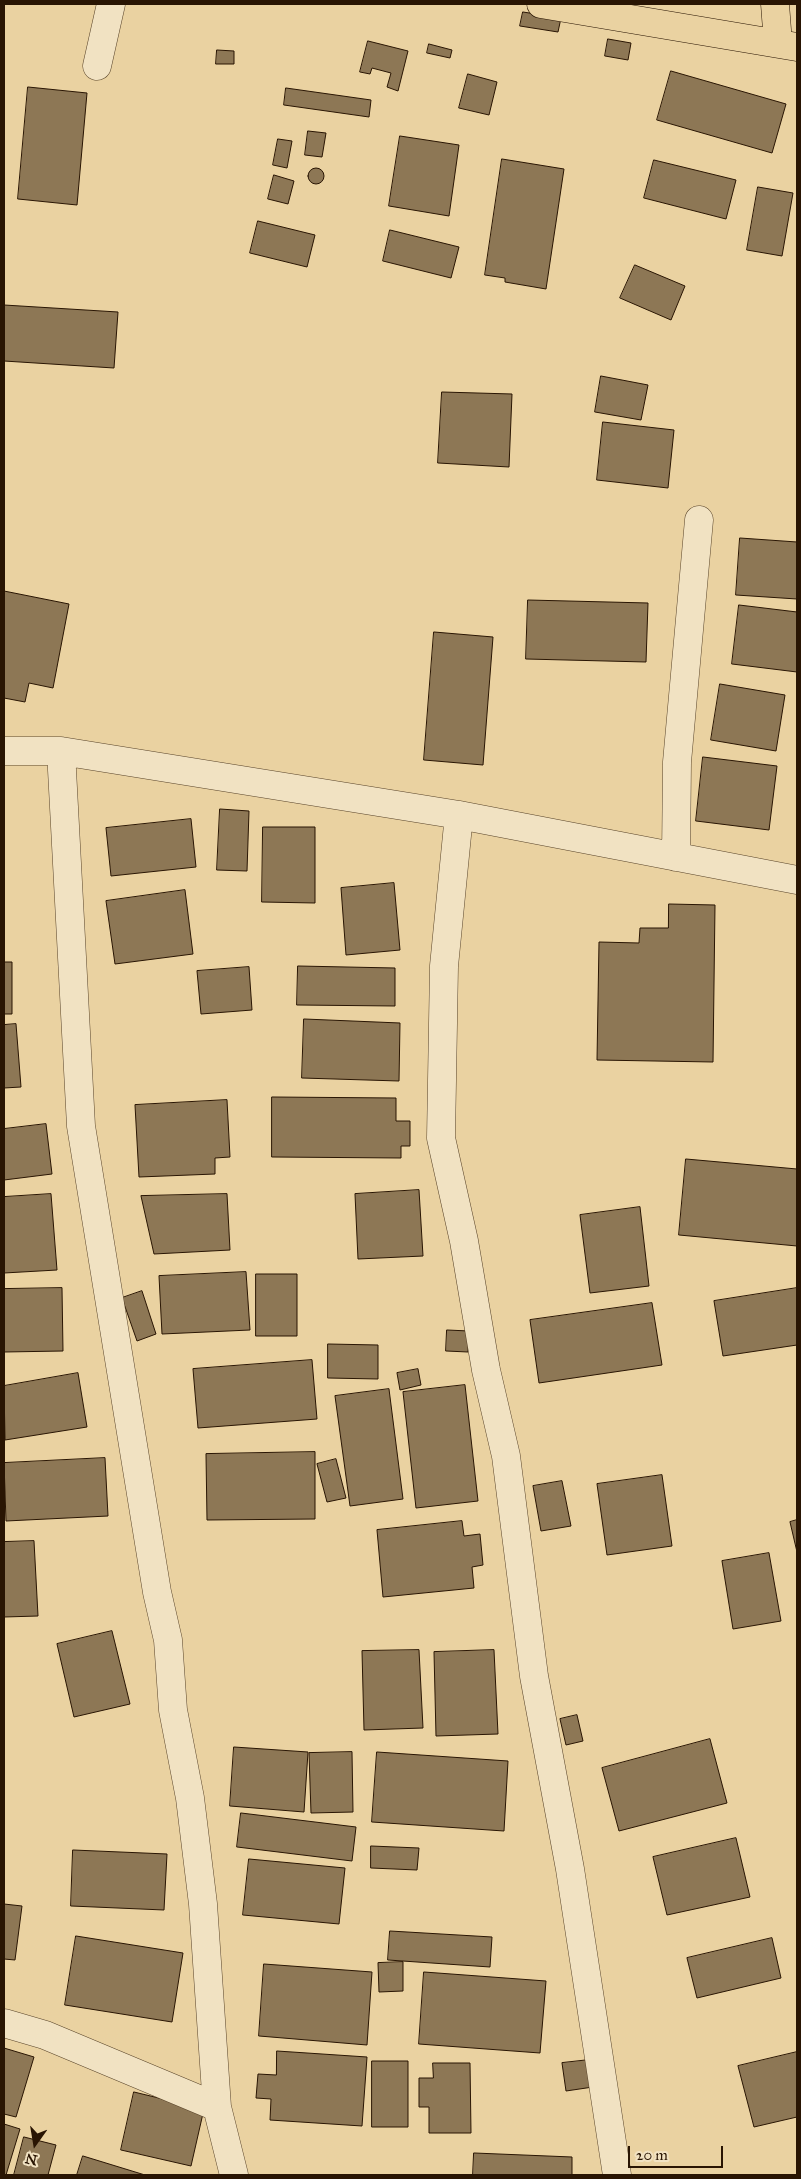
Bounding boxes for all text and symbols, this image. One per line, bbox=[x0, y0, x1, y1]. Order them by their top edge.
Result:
north arrow bbox=[10, 2119, 60, 2169]
scale bar bbox=[631, 2136, 726, 2168]
text: 20 m bbox=[636, 2146, 668, 2164]
text: N bbox=[24, 2149, 39, 2169]

